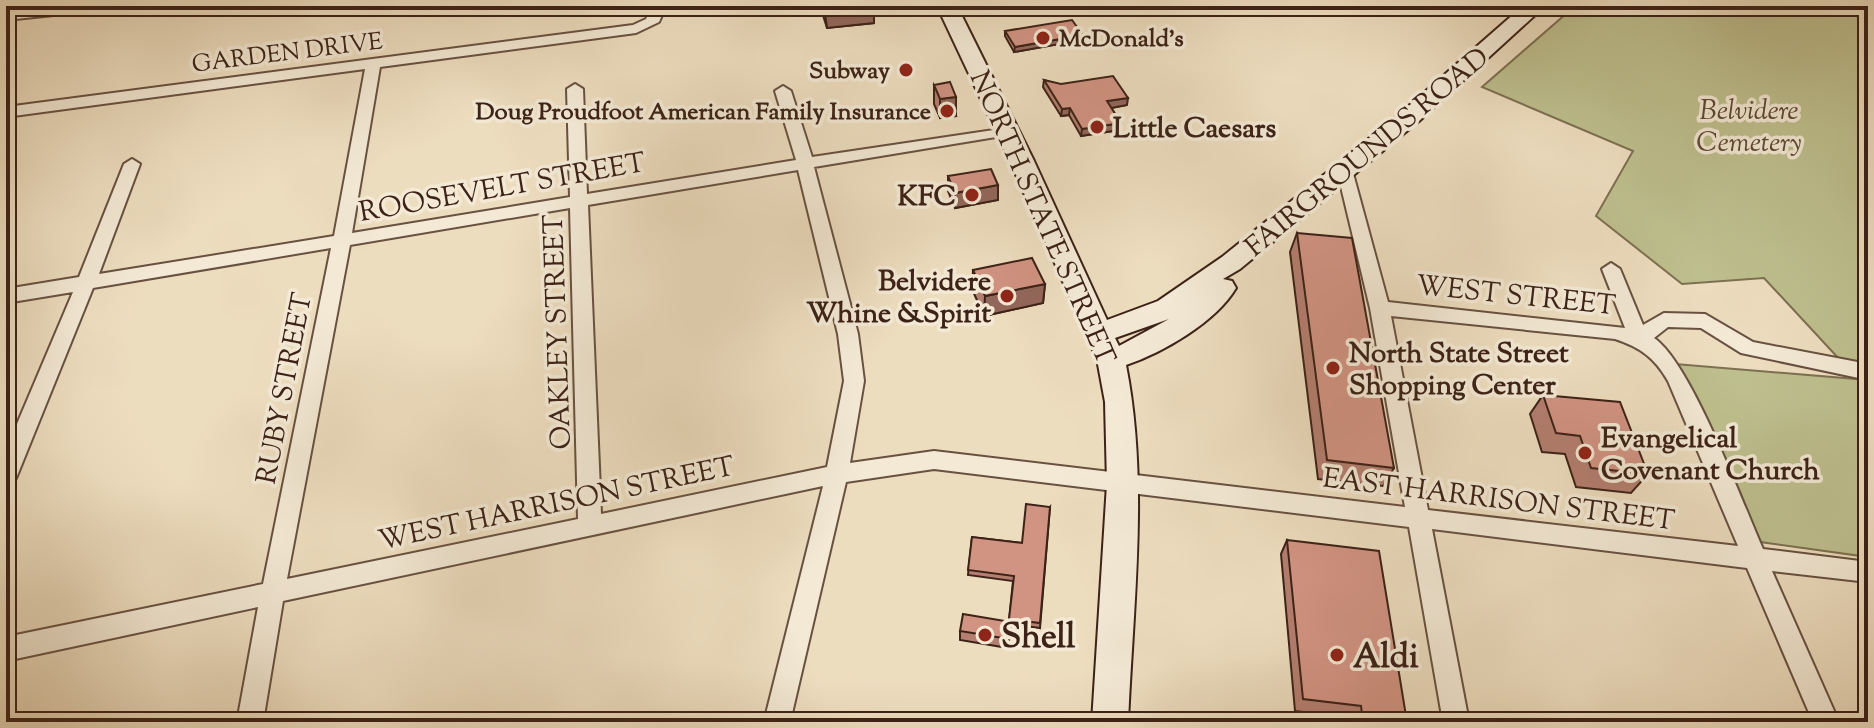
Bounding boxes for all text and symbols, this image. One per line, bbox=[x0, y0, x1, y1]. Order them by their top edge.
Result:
place label: McDonald's bbox=[1059, 23, 1184, 57]
street label: GARDEN DRIVE bbox=[190, 25, 385, 83]
marker: McDonald's bbox=[1034, 29, 1052, 47]
street label: FAIRGROUNDS ROAD bbox=[1237, 39, 1499, 268]
place label: Subway bbox=[809, 55, 890, 89]
marker: Subway bbox=[897, 61, 915, 79]
street label: NORTH STATE STREET bbox=[958, 65, 1124, 372]
park label: Belvidere Cemetery bbox=[1696, 92, 1802, 164]
place label: Doug Proudfoot American Family Insurance bbox=[476, 96, 931, 130]
marker: Doug Proudfoot American Family Insurance bbox=[938, 102, 956, 120]
place label: Little Caesars bbox=[1113, 110, 1276, 150]
marker: Little Caesars bbox=[1088, 118, 1106, 136]
street label: ROOSEVELT STREET bbox=[356, 144, 649, 234]
place label: KFC bbox=[898, 178, 956, 218]
marker: KFC bbox=[963, 186, 981, 204]
street label: OAKLEY STREET bbox=[535, 213, 583, 450]
place label: Belvidere Whine &Spirit bbox=[806, 263, 991, 335]
street label: WEST STREET bbox=[1414, 267, 1618, 327]
marker: Belvidere Whine &Spirit bbox=[998, 287, 1016, 305]
street label: RUBY STREET bbox=[248, 289, 324, 488]
place label: North State Street Shopping Center bbox=[1349, 335, 1569, 407]
marker: North State Street Shopping Center bbox=[1324, 359, 1342, 377]
place label: Evangelical Covenant Church bbox=[1601, 420, 1820, 492]
marker: Evangelical Covenant Church bbox=[1576, 444, 1594, 462]
street label: WEST HARRISON STREET bbox=[375, 448, 739, 562]
street label: EAST HARRISON STREET bbox=[1320, 460, 1677, 542]
place label: Shell bbox=[1001, 614, 1076, 663]
marker: Shell bbox=[976, 626, 994, 644]
place label: Aldi bbox=[1353, 634, 1419, 683]
marker: Aldi bbox=[1328, 646, 1346, 664]

